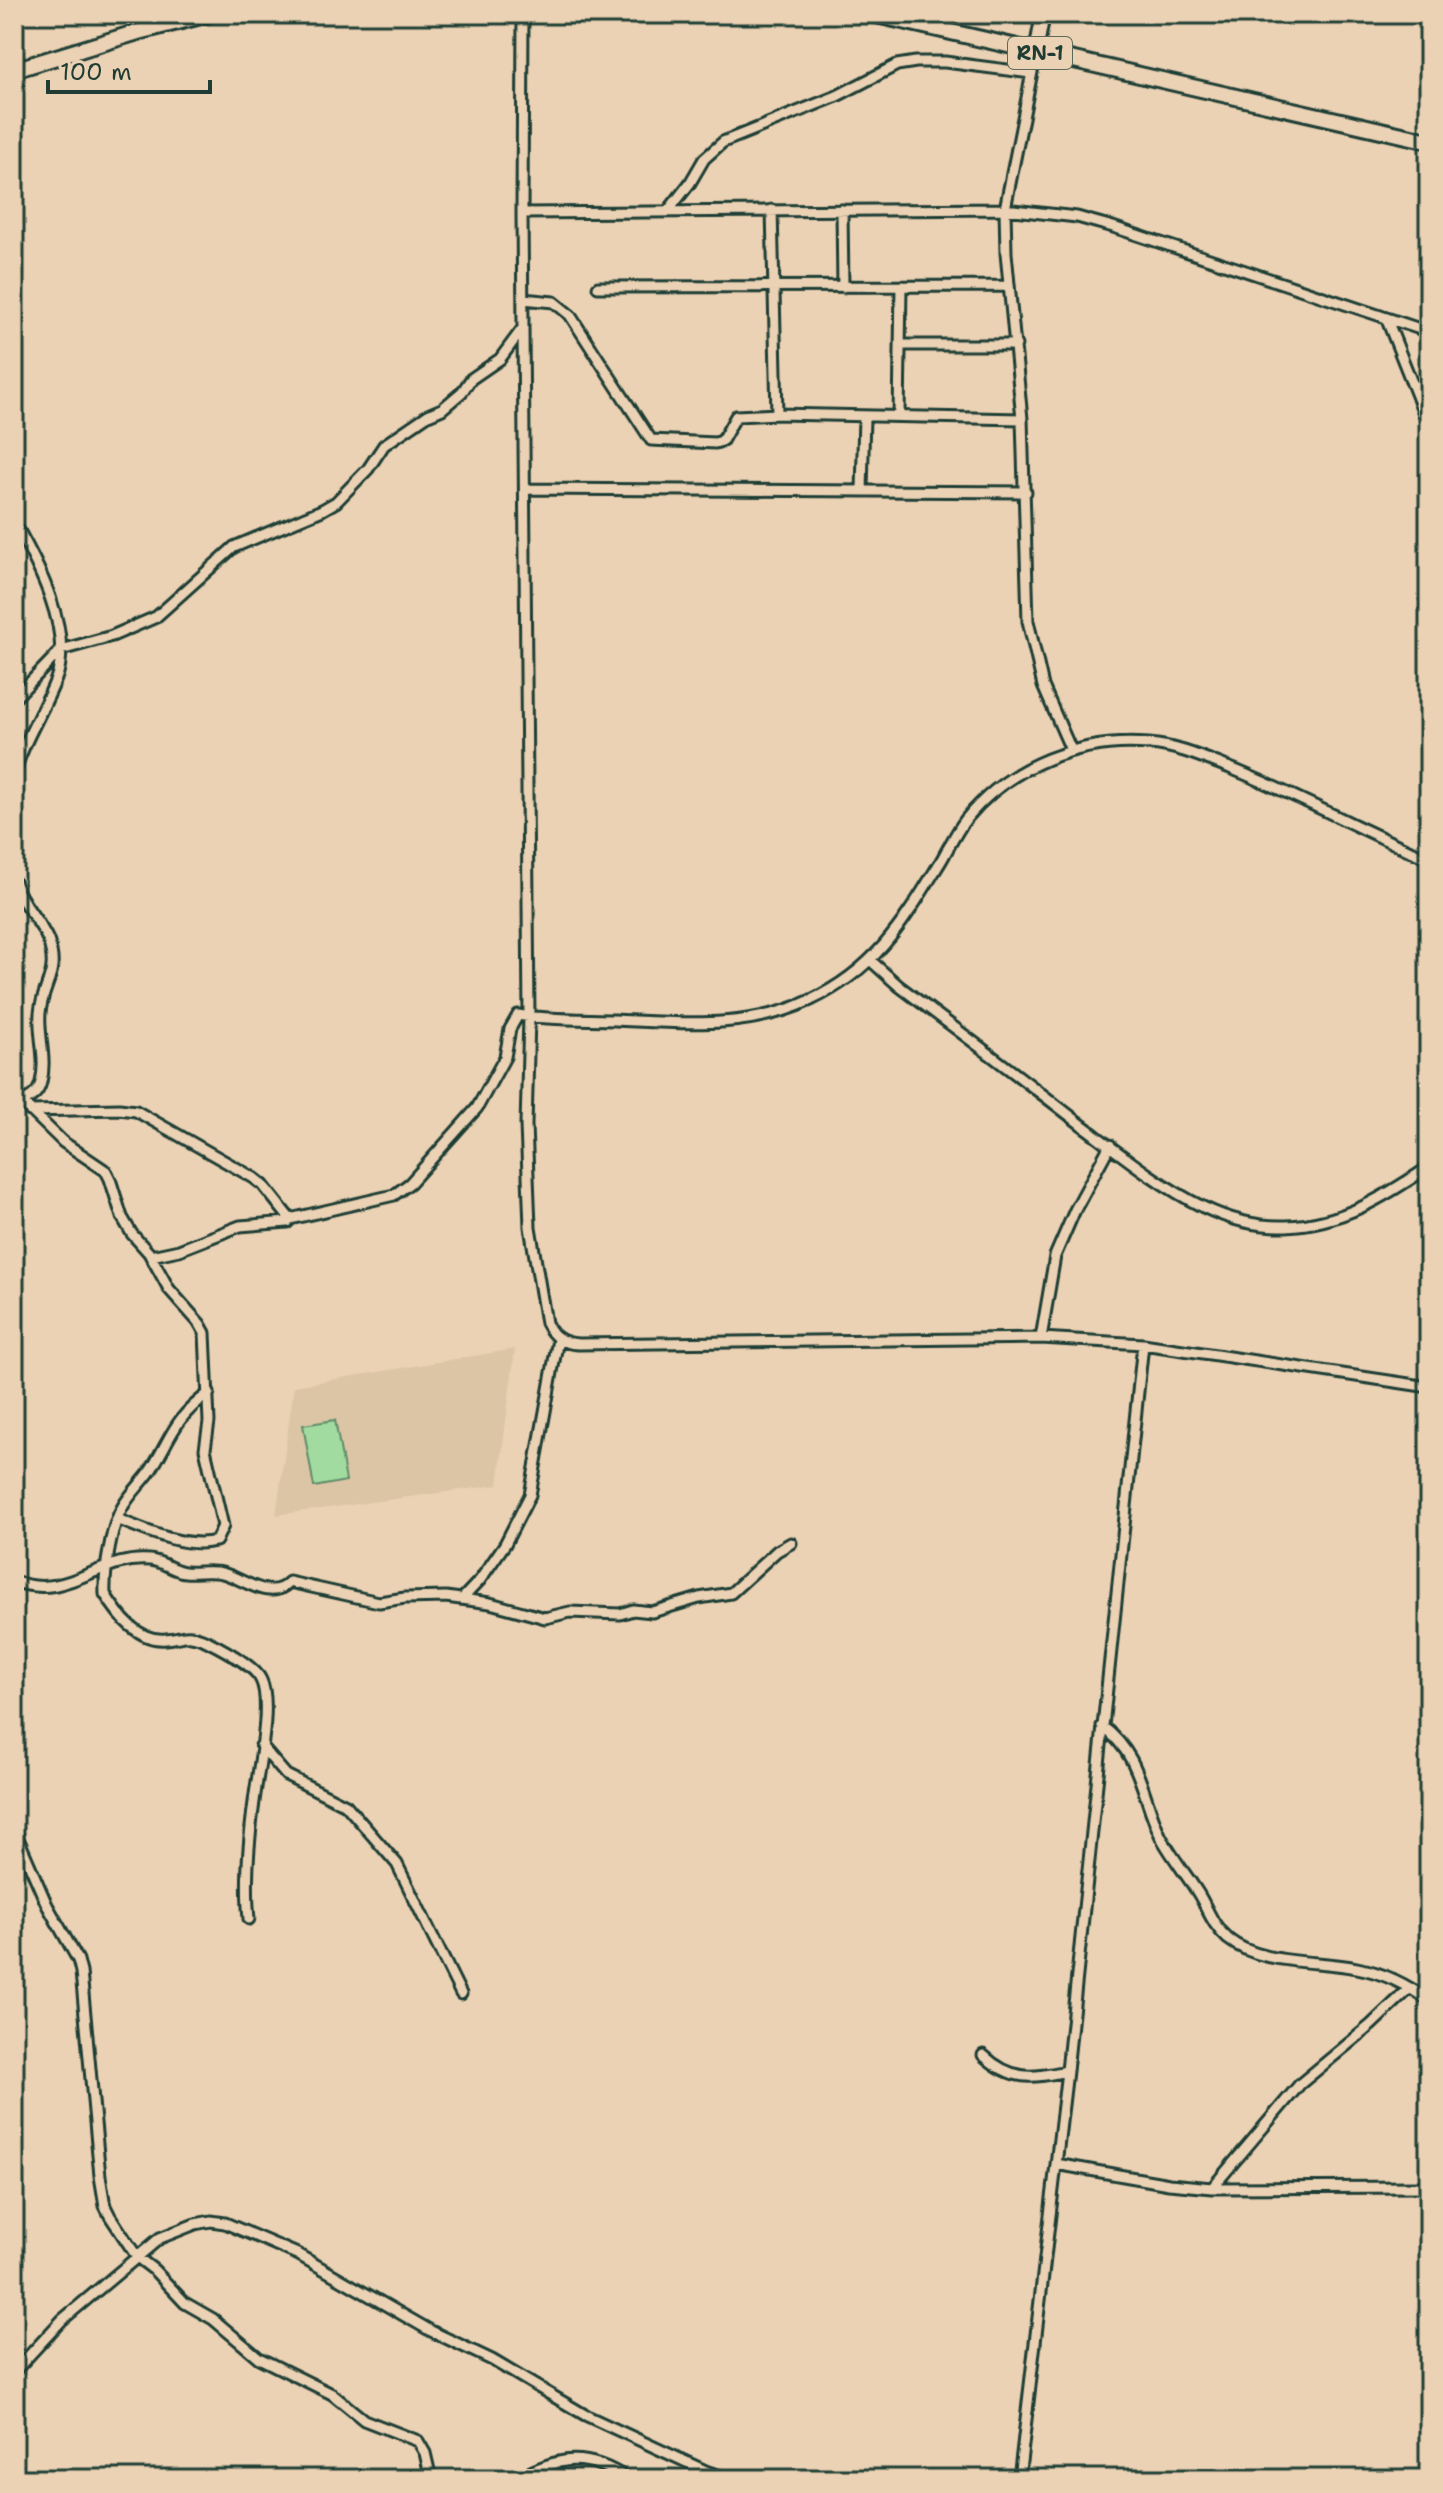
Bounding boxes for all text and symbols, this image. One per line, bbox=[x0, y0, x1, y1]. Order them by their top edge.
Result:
road number: RN-1 bbox=[1008, 37, 1072, 69]
scale bar bbox=[48, 44, 210, 94]
text: 100 m bbox=[60, 56, 132, 88]

